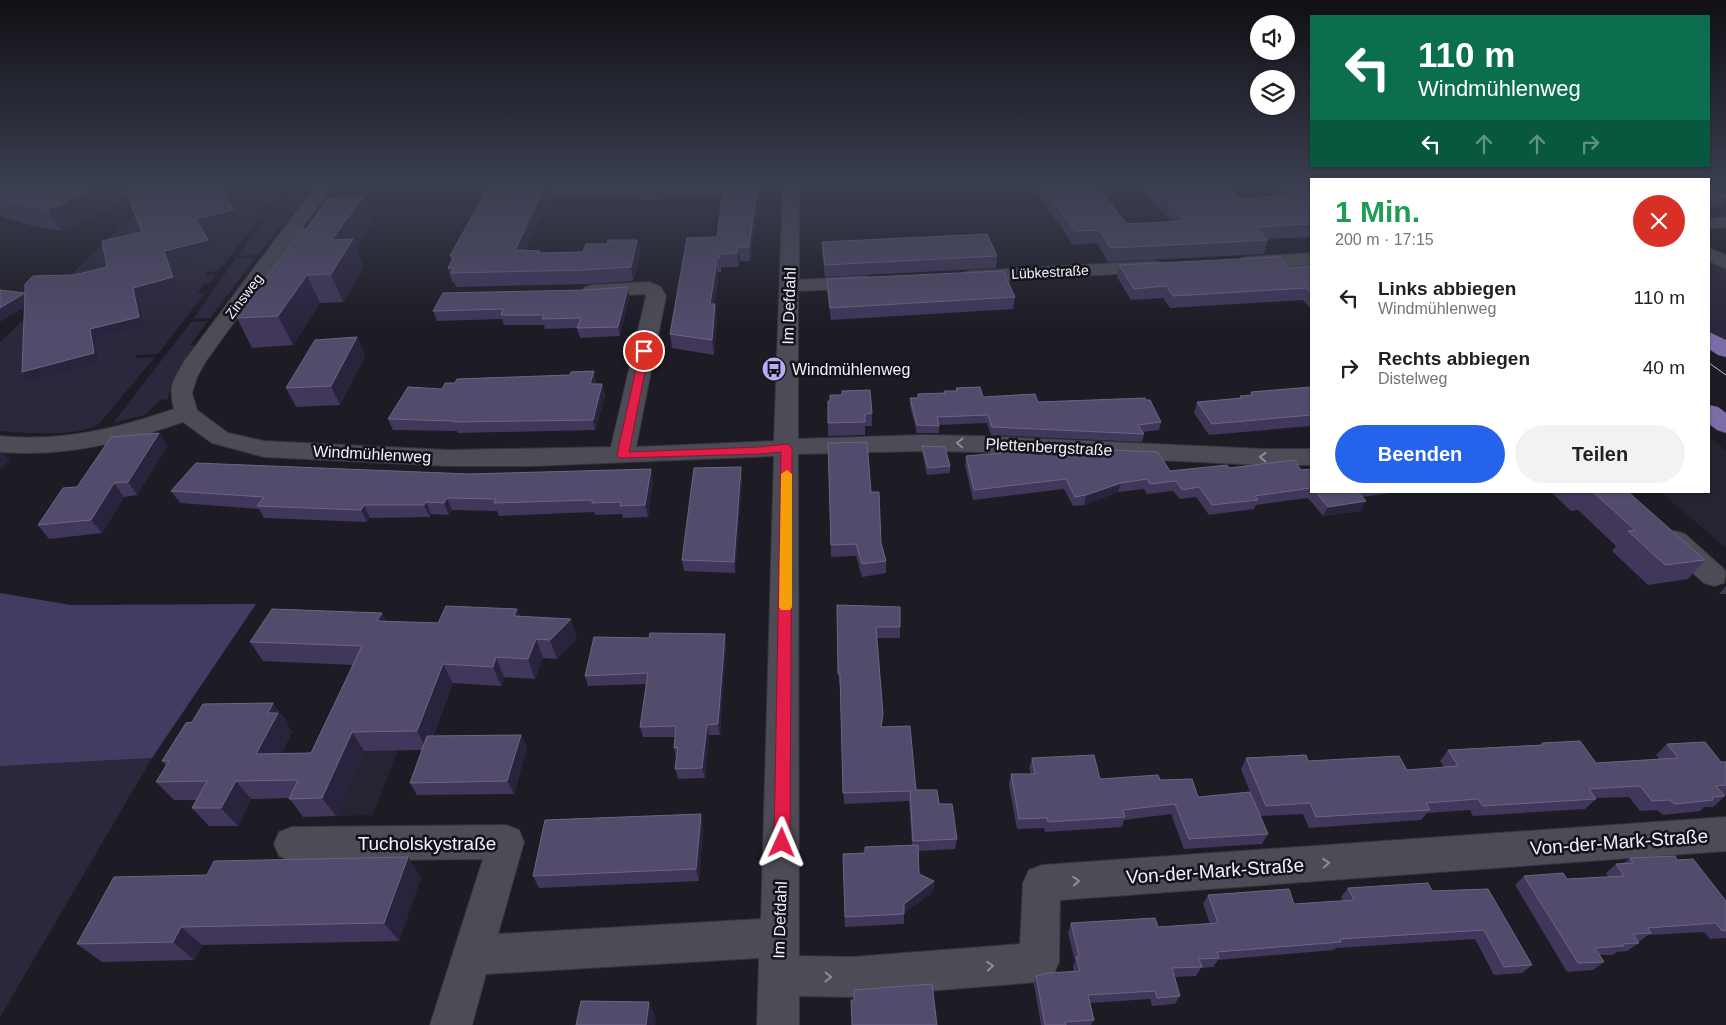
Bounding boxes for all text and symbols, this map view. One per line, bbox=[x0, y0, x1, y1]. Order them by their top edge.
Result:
map controls bbox=[1250, 15, 1295, 115]
button: sound bbox=[1250, 15, 1295, 60]
icon: left bbox=[1335, 35, 1400, 100]
text: 110 m bbox=[1418, 35, 1515, 74]
button: layers bbox=[1250, 70, 1295, 115]
text: Windmühlenweg bbox=[1418, 76, 1581, 101]
icon: left bbox=[1417, 130, 1445, 158]
icon: ahead bbox=[1470, 130, 1498, 158]
icon: ahead bbox=[1523, 130, 1551, 158]
icon: right bbox=[1576, 130, 1604, 158]
text: 1 Min. bbox=[1335, 195, 1420, 228]
button: close bbox=[1633, 195, 1685, 247]
text: 200 m · 17:15 bbox=[1335, 231, 1434, 248]
street label: Lübkestraße bbox=[1011, 262, 1089, 282]
street label: Im Defdahl bbox=[779, 267, 799, 345]
street label: Zinsweg bbox=[222, 270, 266, 322]
text: Links abbiegen bbox=[1378, 278, 1516, 299]
icon: left bbox=[1335, 284, 1363, 312]
text: 110 m bbox=[1634, 287, 1685, 308]
text: Windmühlenweg bbox=[1378, 300, 1496, 317]
pin bbox=[623, 330, 665, 372]
icon: arrive bbox=[630, 337, 658, 365]
text: Rechts abbiegen bbox=[1378, 348, 1530, 369]
icon: right bbox=[1335, 354, 1363, 382]
bus stop icon: Windmühlenweg bbox=[761, 356, 787, 382]
text: 40 m bbox=[1643, 357, 1685, 378]
place label: Windmühlenweg bbox=[792, 361, 910, 378]
text: Distelweg bbox=[1378, 370, 1447, 387]
button: Beenden bbox=[1335, 425, 1505, 483]
button: Teilen bbox=[1515, 425, 1685, 483]
street label: Plettenbergstraße bbox=[985, 435, 1113, 459]
one-way arrow bbox=[956, 438, 964, 448]
street label: Windmühlenweg bbox=[312, 442, 432, 466]
one-way arrow bbox=[1258, 452, 1266, 462]
position arrow bbox=[755, 816, 807, 868]
street label: Von-der-Mark-Straße bbox=[1529, 825, 1709, 859]
street label: Tucholskystraße bbox=[358, 833, 496, 854]
street label: Von-der-Mark-Straße bbox=[1125, 854, 1305, 888]
one-way arrow bbox=[1322, 858, 1330, 869]
one-way arrow bbox=[1073, 876, 1081, 887]
street label: Im Defdahl bbox=[770, 881, 790, 959]
one-way arrow bbox=[986, 960, 994, 971]
one-way arrow bbox=[824, 972, 832, 982]

